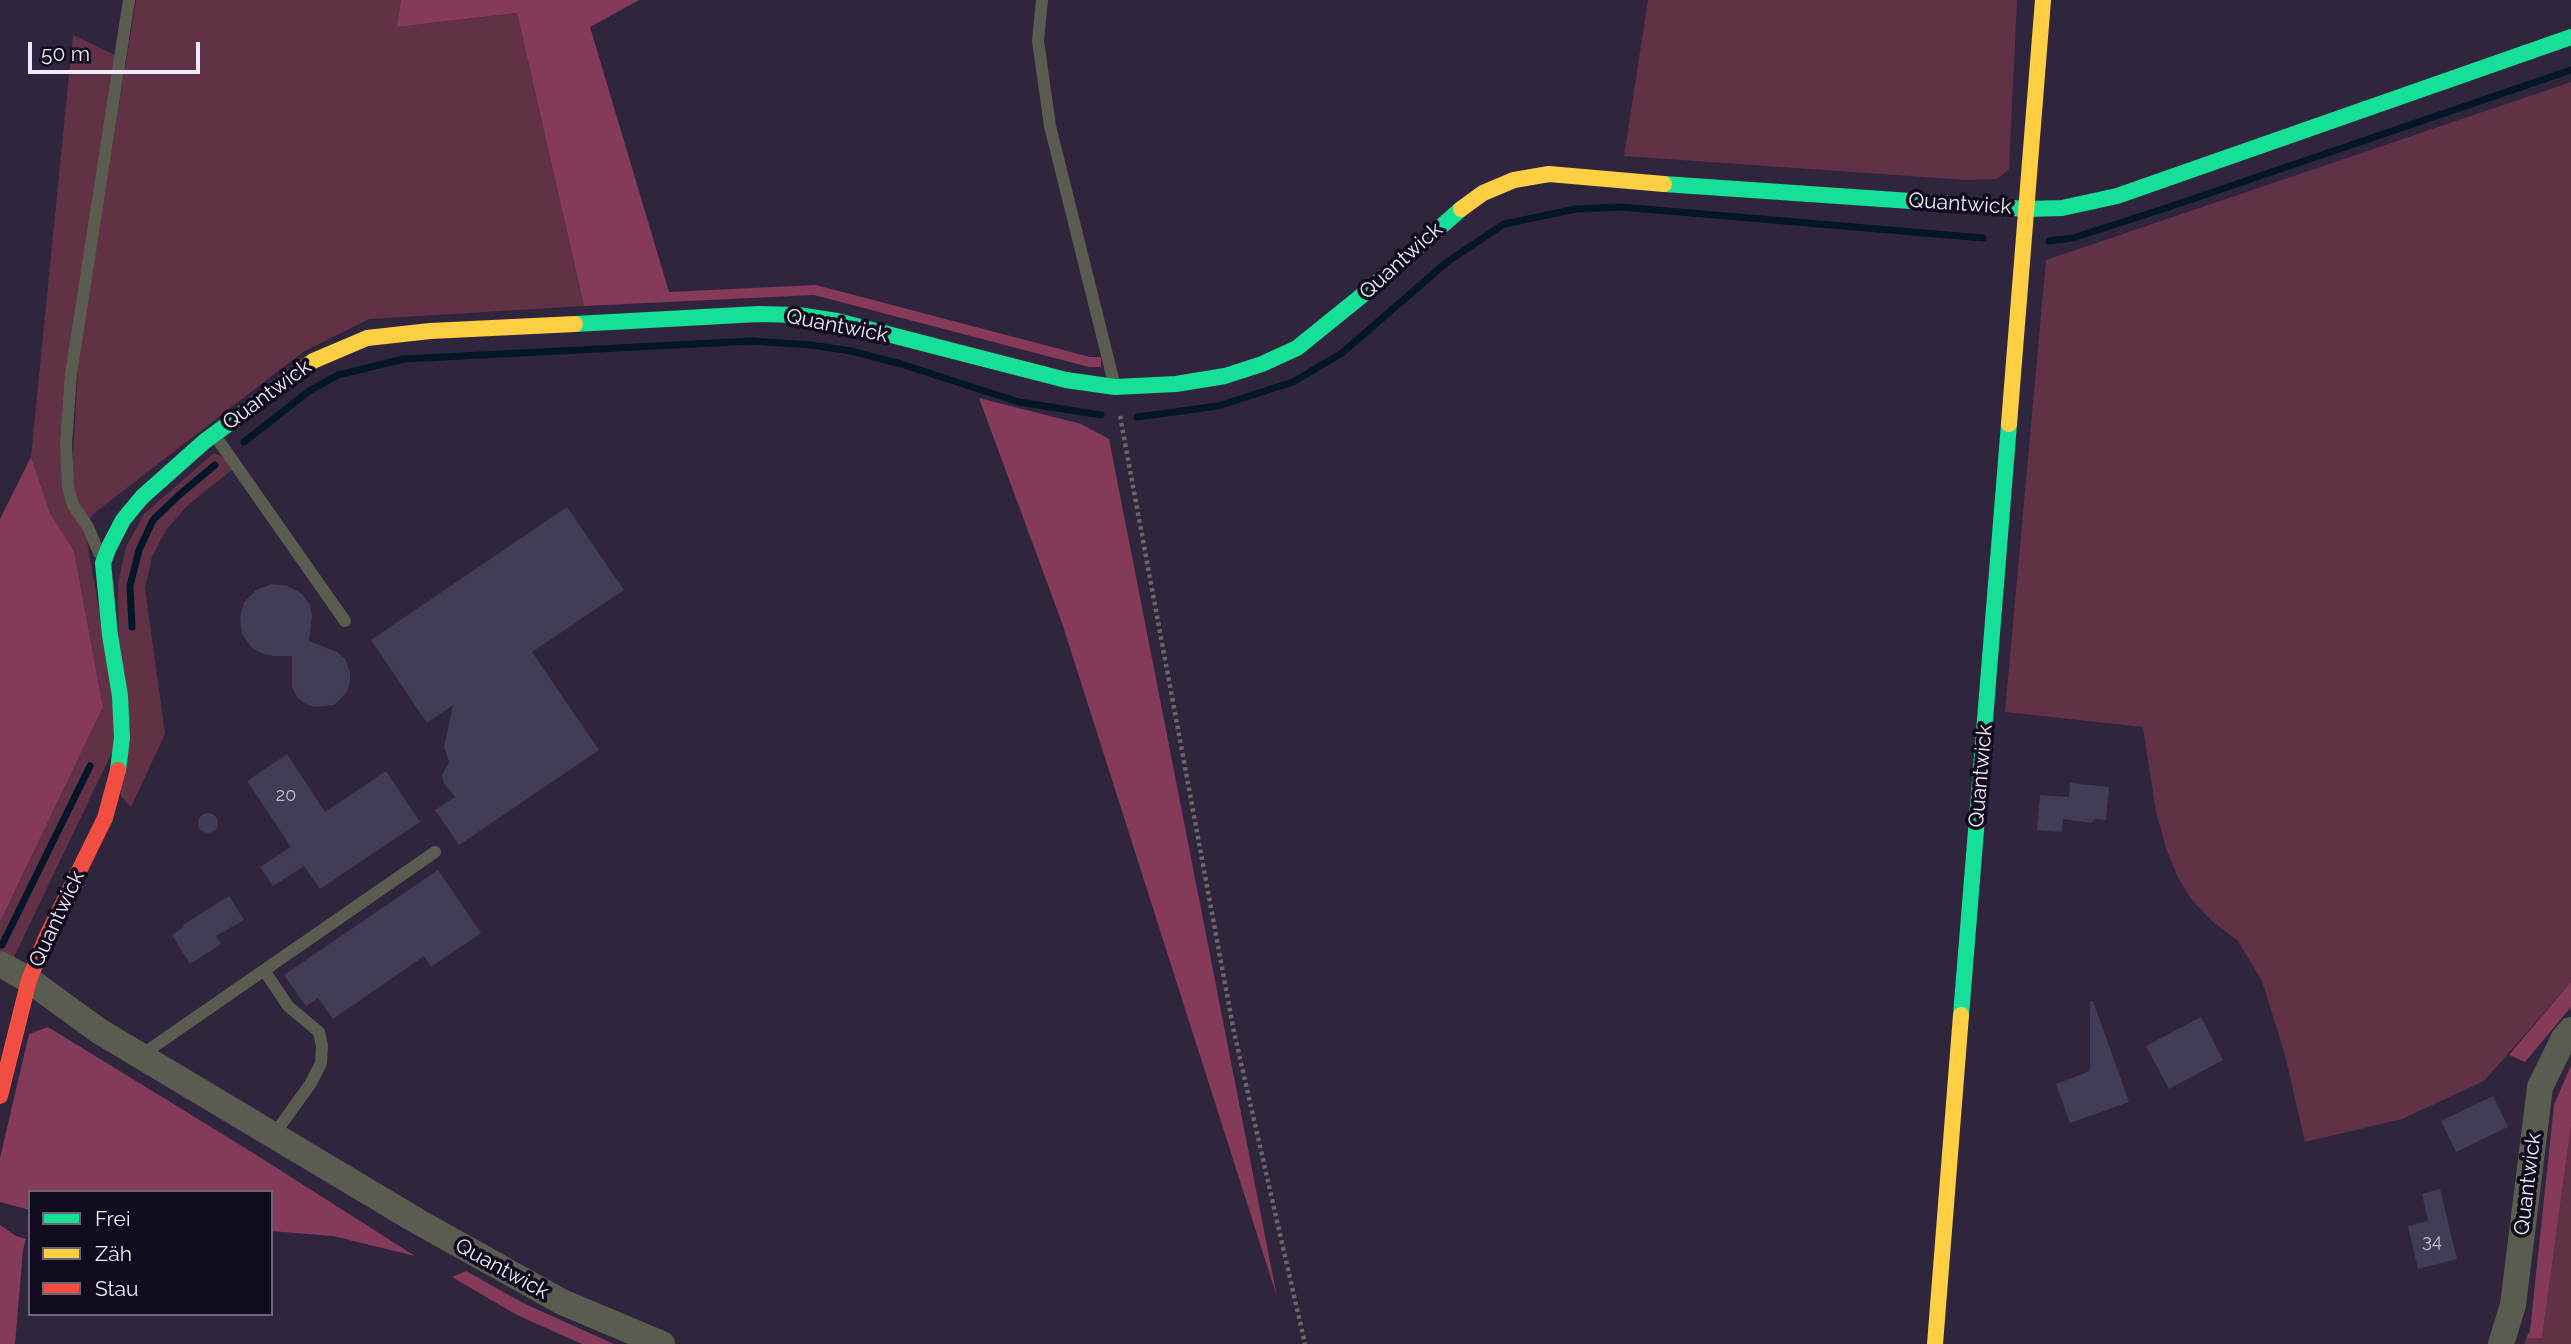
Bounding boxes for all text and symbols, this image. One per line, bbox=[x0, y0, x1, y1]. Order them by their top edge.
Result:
scale bar bbox=[32, 28, 203, 72]
text: 50 m bbox=[41, 41, 90, 66]
street label: Quantwick bbox=[1908, 188, 2012, 220]
street label: Quantwick bbox=[1354, 217, 1448, 305]
street label: Quantwick bbox=[784, 304, 890, 348]
street label: Quantwick bbox=[218, 354, 316, 436]
street label: Quantwick bbox=[1964, 724, 1998, 828]
house number: 20 bbox=[276, 785, 296, 807]
street label: Quantwick bbox=[24, 867, 90, 971]
street label: Quantwick bbox=[2509, 1131, 2547, 1237]
legend bbox=[28, 1190, 273, 1316]
text: Frei bbox=[95, 1206, 131, 1231]
house number: 34 bbox=[2422, 1231, 2442, 1253]
street label: Quantwick bbox=[451, 1233, 553, 1305]
text: Zäh bbox=[95, 1241, 132, 1266]
text: Stau bbox=[95, 1276, 139, 1301]

